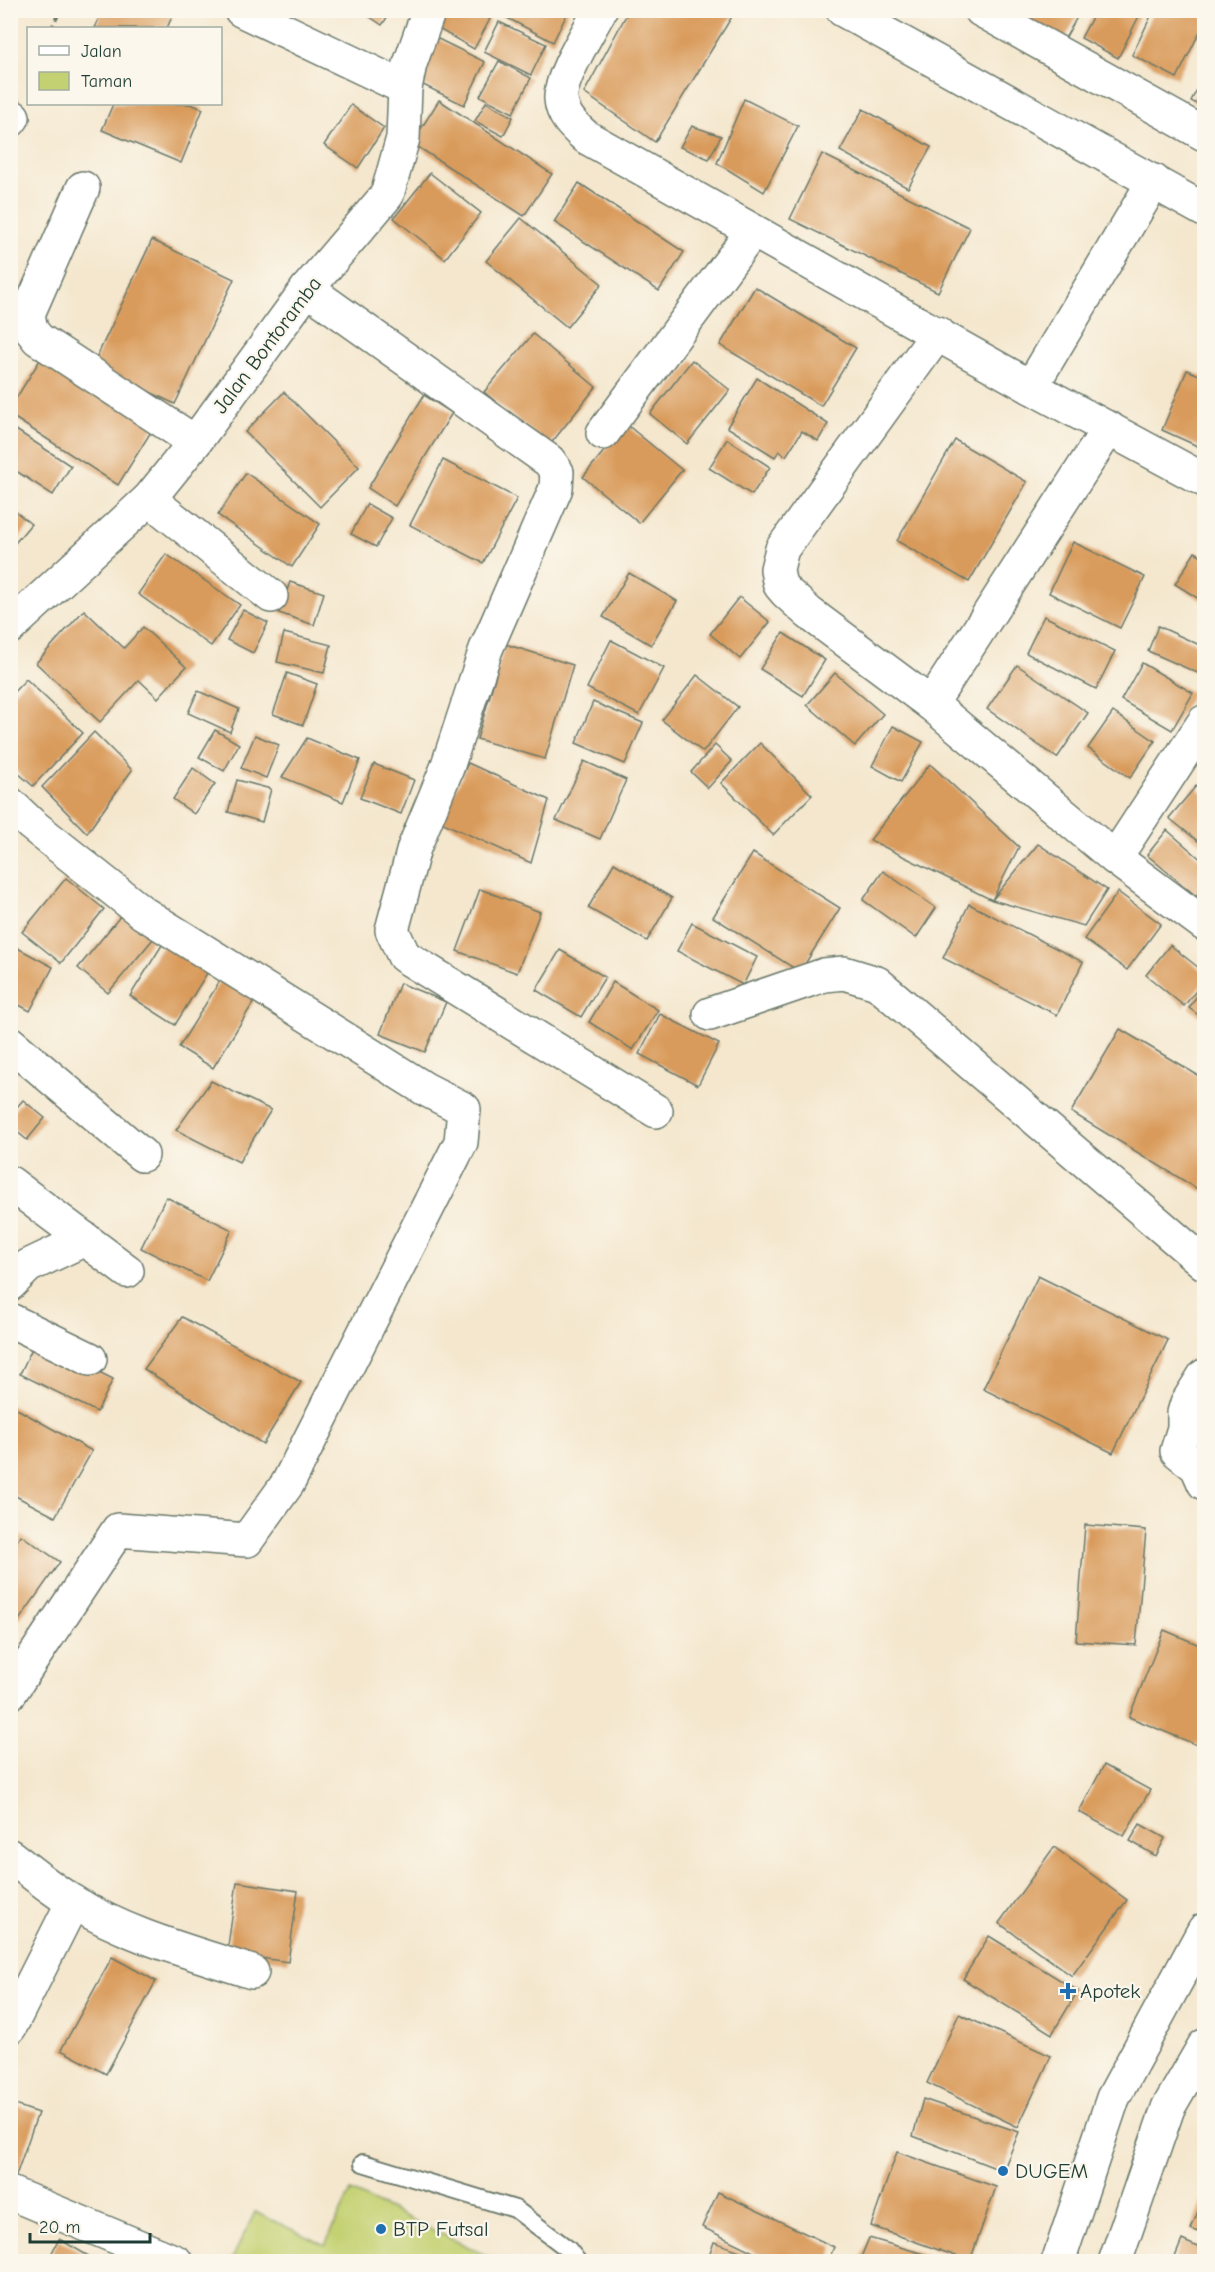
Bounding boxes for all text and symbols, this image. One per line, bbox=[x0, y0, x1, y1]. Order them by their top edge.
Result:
legend bbox=[27, 27, 222, 105]
text: Jalan bbox=[81, 41, 122, 62]
text: Taman bbox=[81, 71, 132, 92]
street label: Jalan Bontoramba bbox=[208, 272, 326, 418]
place label: Apotek bbox=[1080, 1979, 1140, 2003]
marker: Apotek bbox=[1061, 1984, 1075, 1998]
place label: DUGEM bbox=[1015, 2159, 1088, 2183]
marker: DUGEM bbox=[996, 2164, 1010, 2178]
scale bar bbox=[30, 2206, 150, 2244]
text: 20 m bbox=[39, 2217, 80, 2238]
place label: BTP Futsal bbox=[393, 2217, 489, 2241]
marker: BTP Futsal bbox=[374, 2222, 388, 2236]

